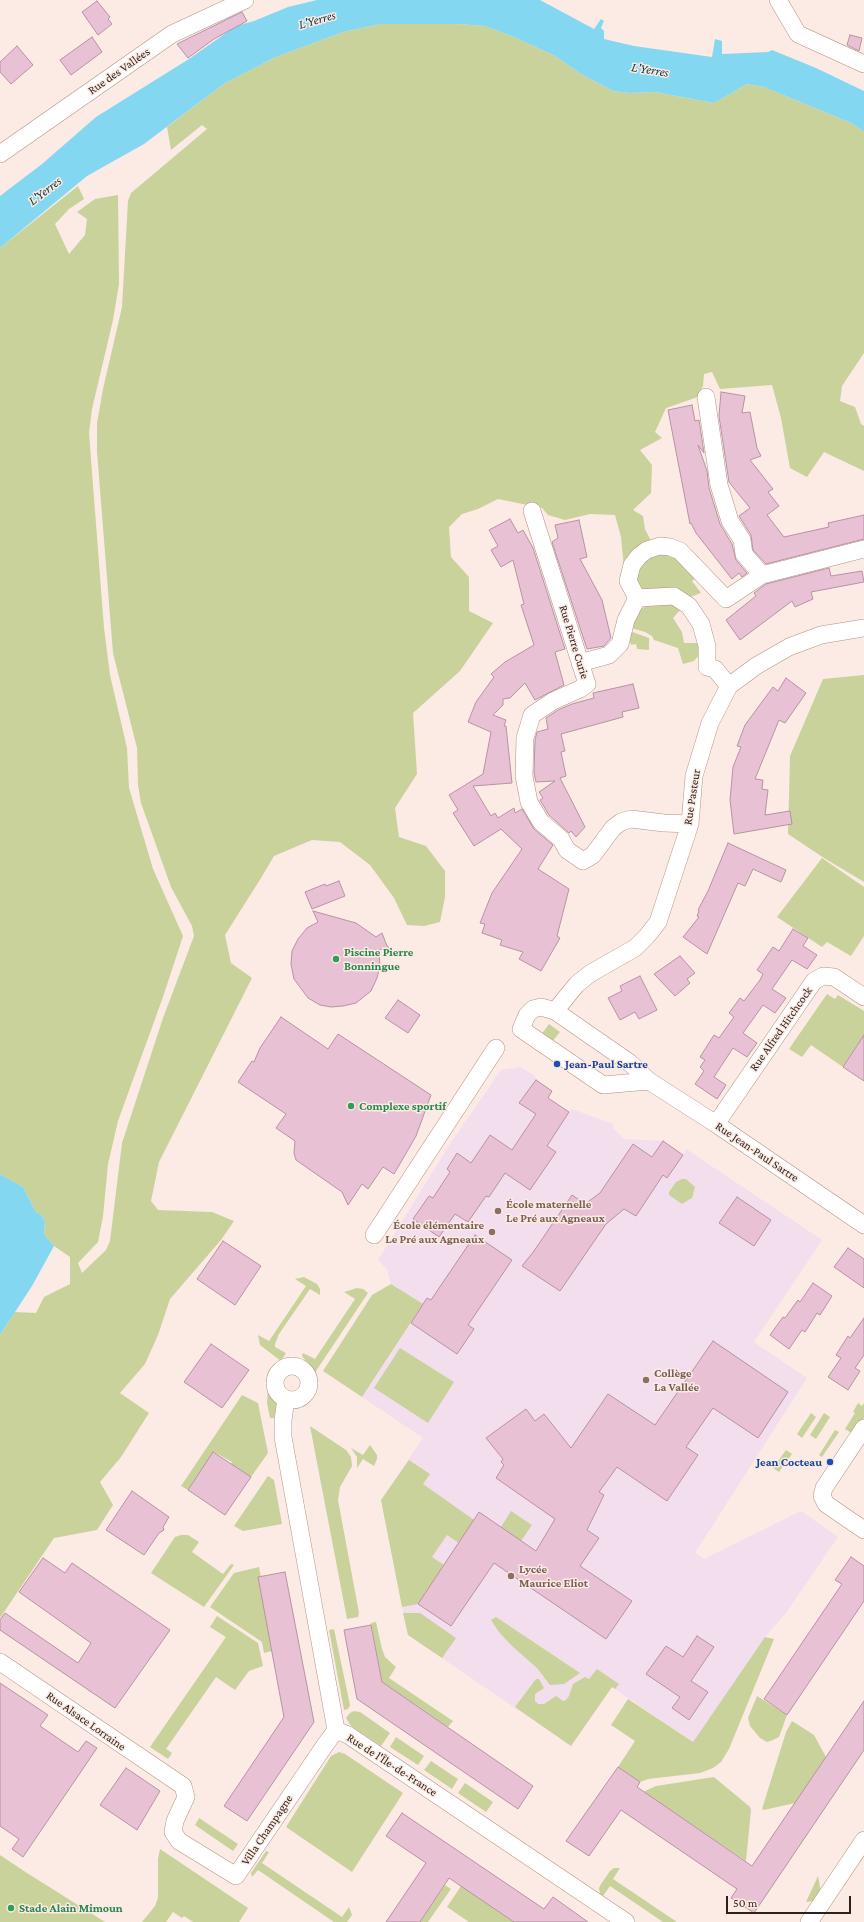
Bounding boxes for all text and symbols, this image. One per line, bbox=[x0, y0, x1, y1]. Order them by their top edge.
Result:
water label: L'Yerres bbox=[297, 7, 337, 33]
street label: Rue des Vallées bbox=[85, 44, 153, 98]
water label: L'Yerres bbox=[630, 59, 670, 81]
water label: L'Yerres bbox=[25, 173, 65, 209]
street label: Rue Pierre Curie bbox=[556, 603, 592, 681]
street label: Rue Pasteur bbox=[680, 768, 704, 826]
place label: Piscine Pierre Bonningue bbox=[344, 945, 413, 973]
marker: Piscine Pierre Bonningue bbox=[331, 954, 341, 964]
street label: Rue Alfred Hitchcock bbox=[747, 984, 815, 1074]
place label: Jean-Paul Sartre bbox=[565, 1057, 648, 1071]
marker: Jean-Paul Sartre bbox=[552, 1059, 562, 1069]
place label: Complexe sportif bbox=[359, 1099, 446, 1113]
marker: Complexe sportif bbox=[346, 1101, 356, 1111]
street label: Rue Jean-Paul Sartre bbox=[713, 1119, 801, 1185]
place label: École maternelle Le Pré aux Agneaux bbox=[506, 1197, 605, 1225]
marker: École maternelle Le Pré aux Agneaux bbox=[493, 1206, 503, 1216]
place label: École élémentaire Le Pré aux Agneaux bbox=[385, 1218, 484, 1246]
marker: École élémentaire Le Pré aux Agneaux bbox=[487, 1227, 497, 1237]
place label: Collège La Vallée bbox=[654, 1366, 699, 1394]
marker: Collège La Vallée bbox=[641, 1375, 651, 1385]
place label: Jean Cocteau bbox=[756, 1455, 822, 1469]
marker: Jean Cocteau bbox=[825, 1457, 835, 1467]
place label: Lycée Maurice Eliot bbox=[519, 1562, 588, 1590]
marker: Lycée Maurice Eliot bbox=[506, 1571, 516, 1581]
street label: Rue Alsace Lorraine bbox=[43, 1688, 129, 1754]
street label: Rue de l'Île-de-France bbox=[344, 1730, 440, 1800]
street label: Villa Champagne bbox=[238, 1792, 296, 1868]
scale bar bbox=[728, 1888, 853, 1914]
text: 50 m bbox=[733, 1896, 757, 1910]
place label: Stade Alain Mimoun bbox=[19, 1901, 123, 1915]
marker: Stade Alain Mimoun bbox=[6, 1903, 16, 1913]

